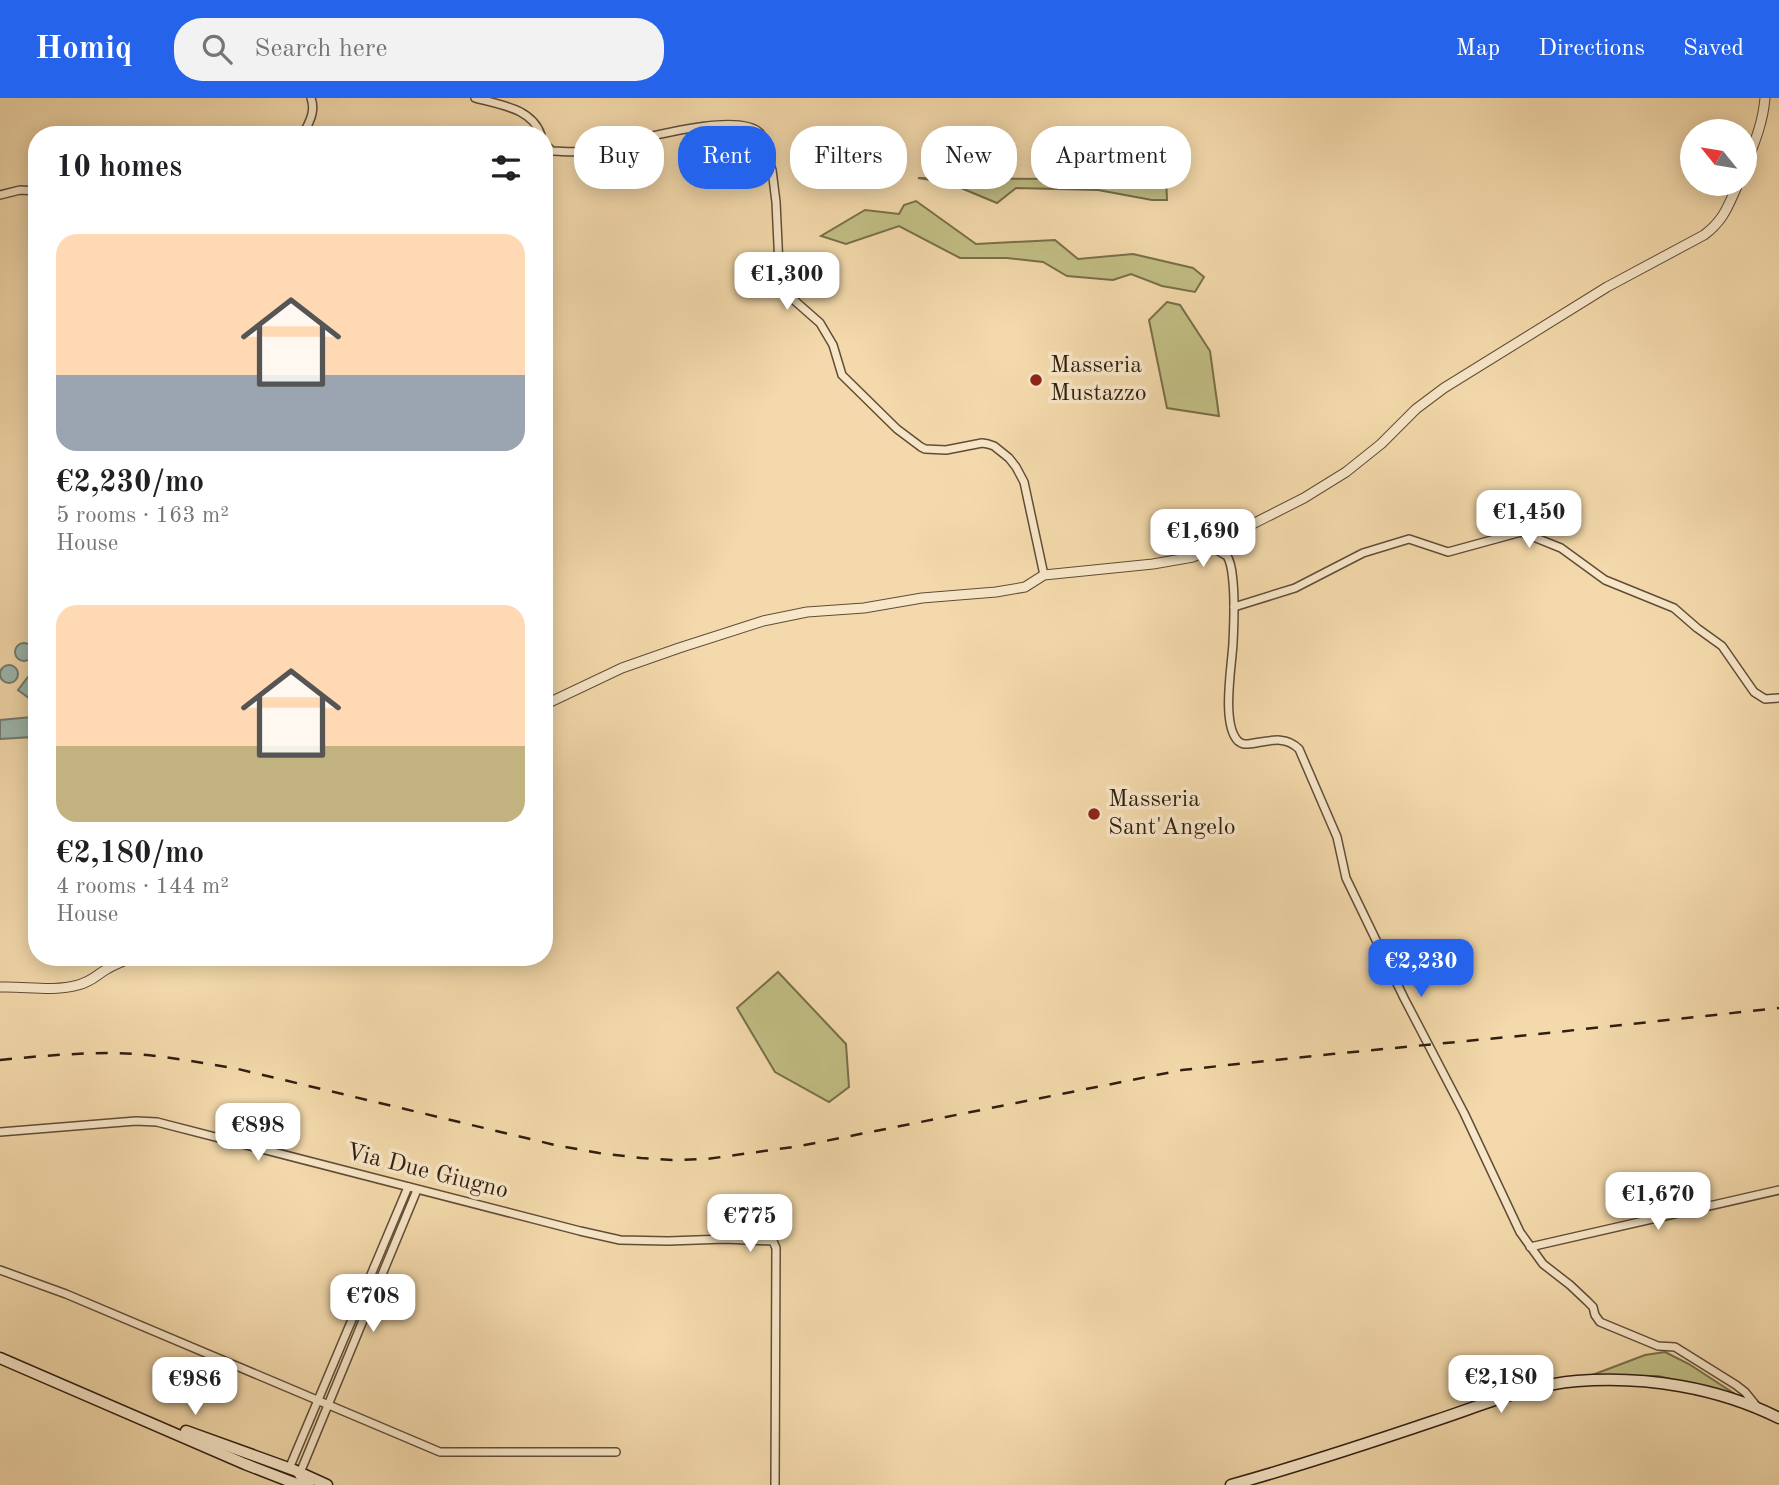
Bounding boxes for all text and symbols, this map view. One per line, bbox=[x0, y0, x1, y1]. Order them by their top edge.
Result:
search box bbox=[174, 18, 664, 81]
icon: search bbox=[198, 30, 236, 68]
text: Homiq bbox=[35, 33, 132, 66]
text: Search here bbox=[254, 36, 387, 62]
text: Map bbox=[1456, 37, 1500, 61]
text: Directions bbox=[1538, 37, 1645, 61]
text: Saved bbox=[1683, 37, 1744, 61]
north arrow bbox=[1680, 119, 1757, 196]
map controls bbox=[1680, 119, 1757, 196]
chip: Buy bbox=[574, 126, 664, 189]
chip: Rent bbox=[678, 126, 776, 189]
chip: Filters bbox=[790, 126, 907, 189]
chip: New bbox=[921, 126, 1017, 189]
chip: Apartment bbox=[1031, 126, 1191, 189]
icon: filters bbox=[487, 149, 525, 187]
text: 10 homes bbox=[56, 153, 182, 183]
pin: €1,300 bbox=[730, 252, 844, 312]
text: €1,300 bbox=[750, 263, 824, 286]
icon: home bbox=[228, 279, 354, 405]
place label: Masseria Mustazzo bbox=[1050, 354, 1147, 406]
marker: Masseria Mustazzo bbox=[1028, 372, 1044, 388]
text: €2,230/mo bbox=[56, 468, 204, 498]
pin: €1,450 bbox=[1472, 490, 1586, 550]
text: €1,450 bbox=[1492, 501, 1566, 524]
text: 5 rooms · 163 m² bbox=[56, 504, 229, 527]
pin: €1,690 bbox=[1146, 510, 1260, 569]
text: €1,690 bbox=[1166, 520, 1240, 543]
text: House bbox=[56, 532, 118, 555]
icon: home bbox=[228, 650, 354, 776]
place label: Masseria Sant'Angelo bbox=[1108, 788, 1236, 840]
marker: Masseria Sant'Angelo bbox=[1086, 806, 1102, 822]
text: €2,180/mo bbox=[56, 839, 204, 869]
text: 4 rooms · 144 m² bbox=[56, 875, 229, 898]
text: House bbox=[56, 903, 118, 926]
pin: €2,230 bbox=[1364, 940, 1478, 999]
text: €2,230 bbox=[1384, 950, 1458, 973]
pin: €898 bbox=[217, 1104, 299, 1163]
text: €898 bbox=[231, 1114, 285, 1137]
street label: Via Due Giugno bbox=[343, 1140, 511, 1204]
pin: €1,670 bbox=[1601, 1172, 1715, 1232]
text: €1,670 bbox=[1621, 1183, 1695, 1206]
pin: €775 bbox=[709, 1194, 791, 1254]
text: €775 bbox=[723, 1205, 777, 1228]
pin: €708 bbox=[332, 1274, 414, 1334]
text: €708 bbox=[346, 1285, 400, 1308]
pin: €2,180 bbox=[1444, 1356, 1558, 1415]
pin: €986 bbox=[154, 1358, 236, 1417]
text: €2,180 bbox=[1464, 1366, 1538, 1389]
text: €986 bbox=[168, 1368, 222, 1391]

